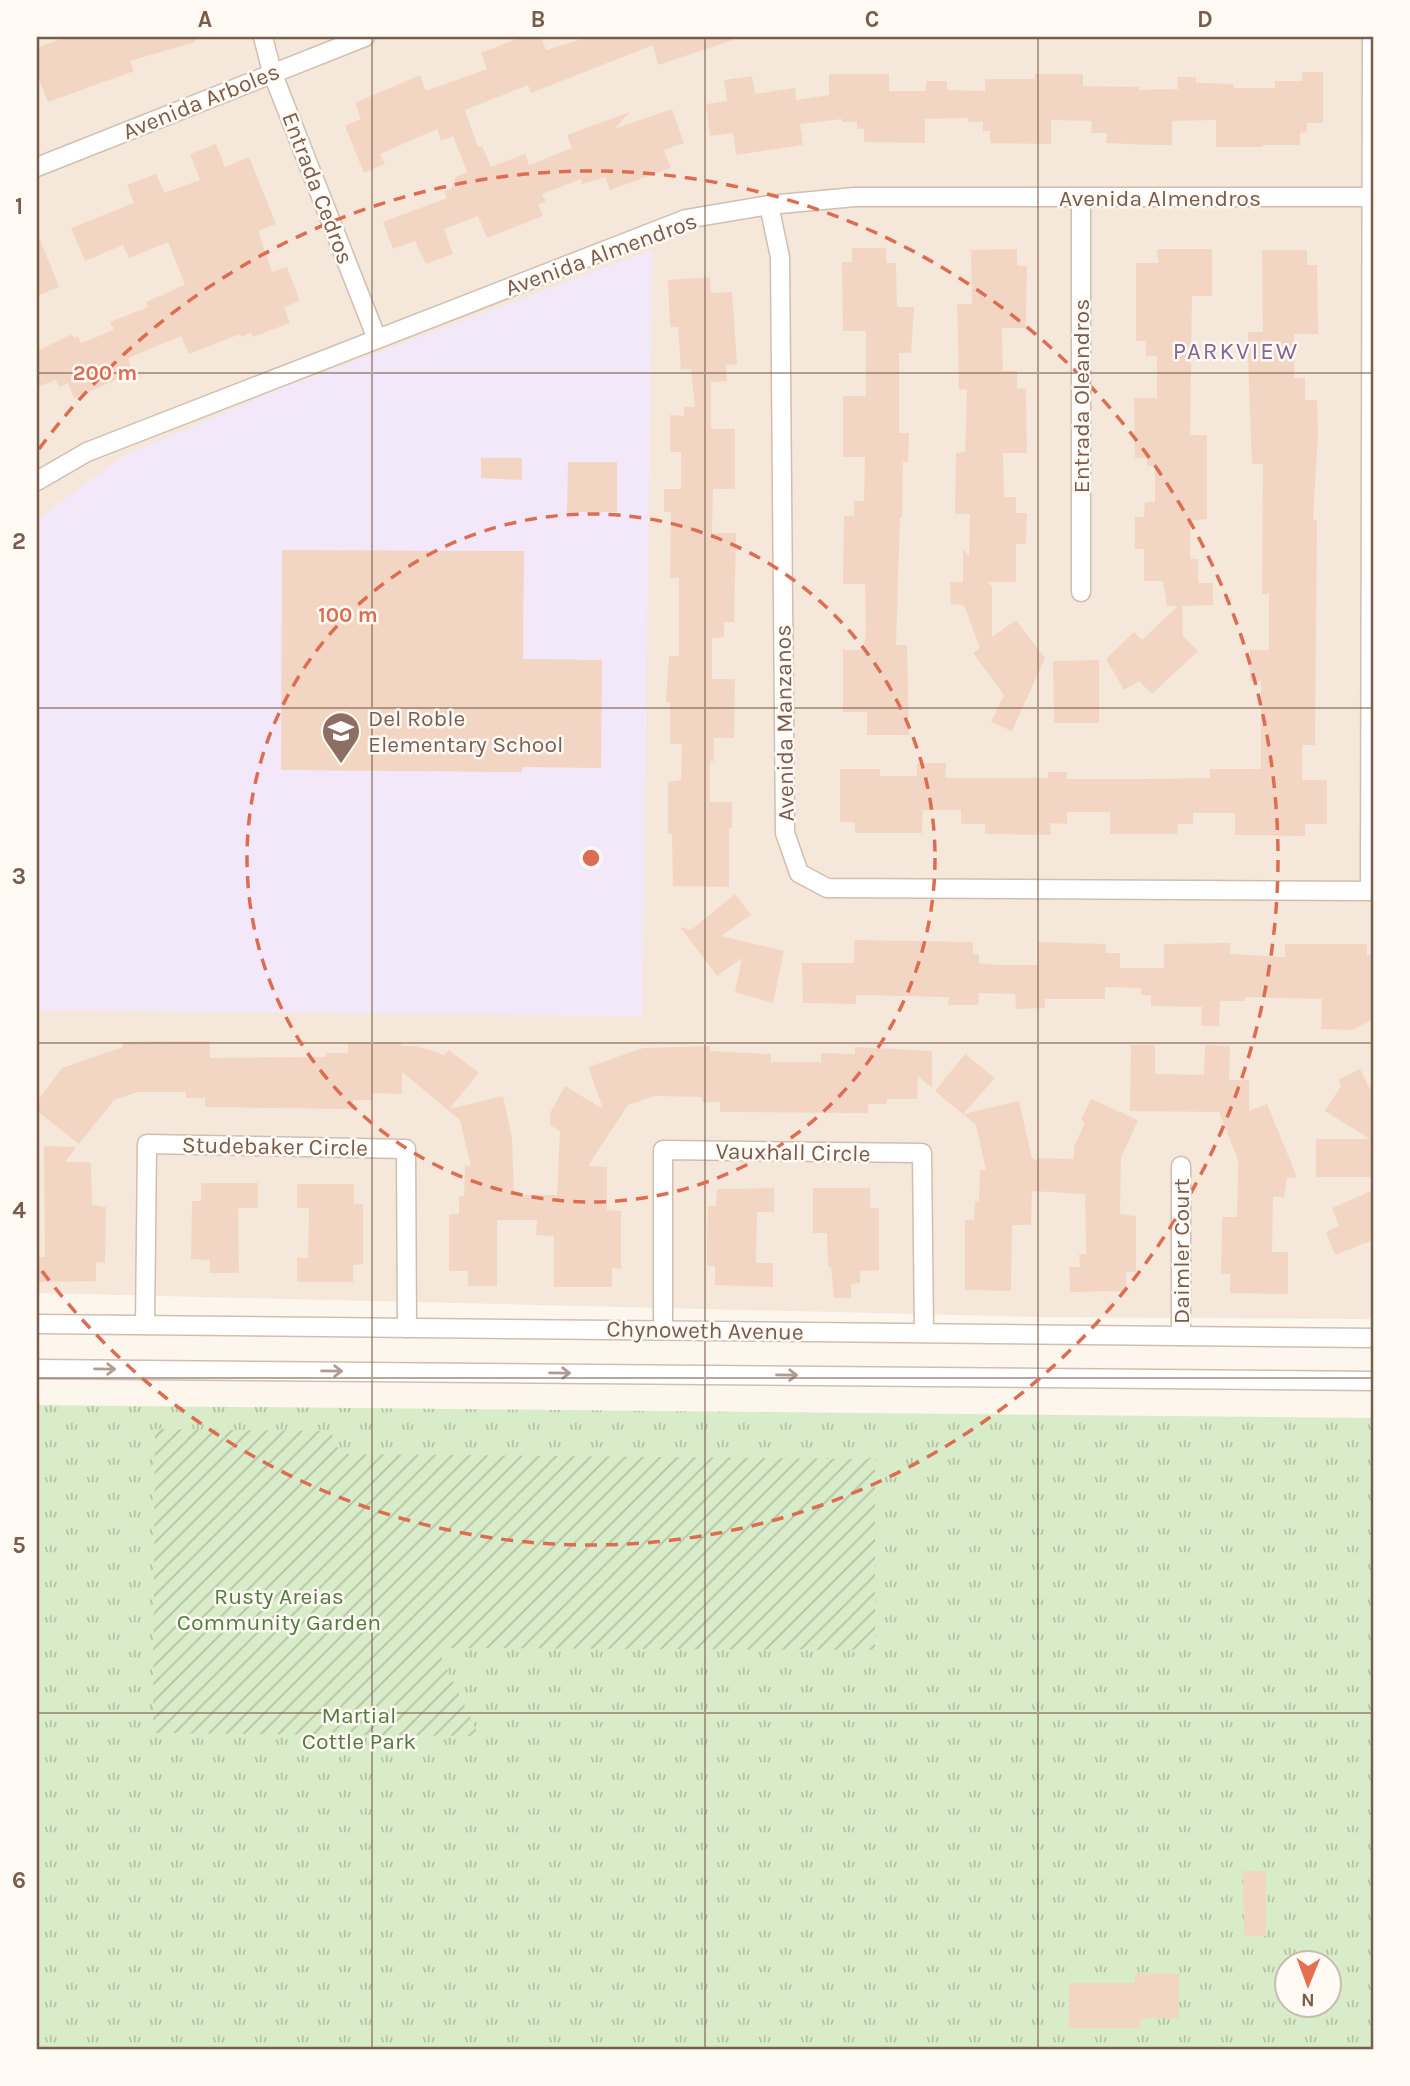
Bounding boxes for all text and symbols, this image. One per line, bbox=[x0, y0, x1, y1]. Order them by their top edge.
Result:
text: A bbox=[198, 6, 212, 33]
text: B bbox=[531, 6, 545, 33]
text: C bbox=[865, 6, 879, 33]
text: D bbox=[1197, 6, 1213, 33]
street label: Avenida Arboles bbox=[119, 58, 283, 145]
street label: Entrada Cedros bbox=[276, 108, 359, 268]
street label: Avenida Almendros bbox=[1059, 185, 1261, 212]
text: 1 bbox=[15, 193, 23, 220]
street label: Avenida Almendros bbox=[502, 207, 701, 302]
street label: Entrada Oleandros bbox=[1068, 299, 1095, 493]
district label: PARKVIEW bbox=[1173, 337, 1299, 365]
text: 200 m bbox=[73, 361, 137, 385]
text: 2 bbox=[12, 528, 26, 555]
text: 100 m bbox=[318, 603, 378, 627]
street label: Avenida Manzanos bbox=[769, 624, 800, 822]
place label: Del Roble Elementary School bbox=[368, 705, 563, 758]
school or university icon: Del Roble Elementary School bbox=[320, 710, 362, 765]
centre of rings bbox=[579, 846, 603, 870]
text: 3 bbox=[12, 863, 26, 890]
street label: Studebaker Circle bbox=[182, 1131, 368, 1162]
street label: Vauxhall Circle bbox=[715, 1138, 871, 1167]
street label: Daimler Court bbox=[1168, 1178, 1195, 1324]
text: 4 bbox=[12, 1197, 26, 1224]
street label: Chynoweth Avenue bbox=[606, 1315, 804, 1346]
one-way arrow bbox=[93, 1362, 116, 1376]
one-way arrow bbox=[321, 1364, 344, 1378]
one-way arrow bbox=[548, 1366, 571, 1380]
one-way arrow bbox=[776, 1368, 799, 1382]
text: 5 bbox=[12, 1532, 26, 1559]
park label: Rusty Areias Community Garden bbox=[177, 1583, 381, 1636]
park label: Martial Cottle Park bbox=[302, 1702, 416, 1755]
text: 6 bbox=[12, 1867, 26, 1894]
north arrow bbox=[1274, 1950, 1344, 2020]
text: N bbox=[1301, 1989, 1315, 2011]

